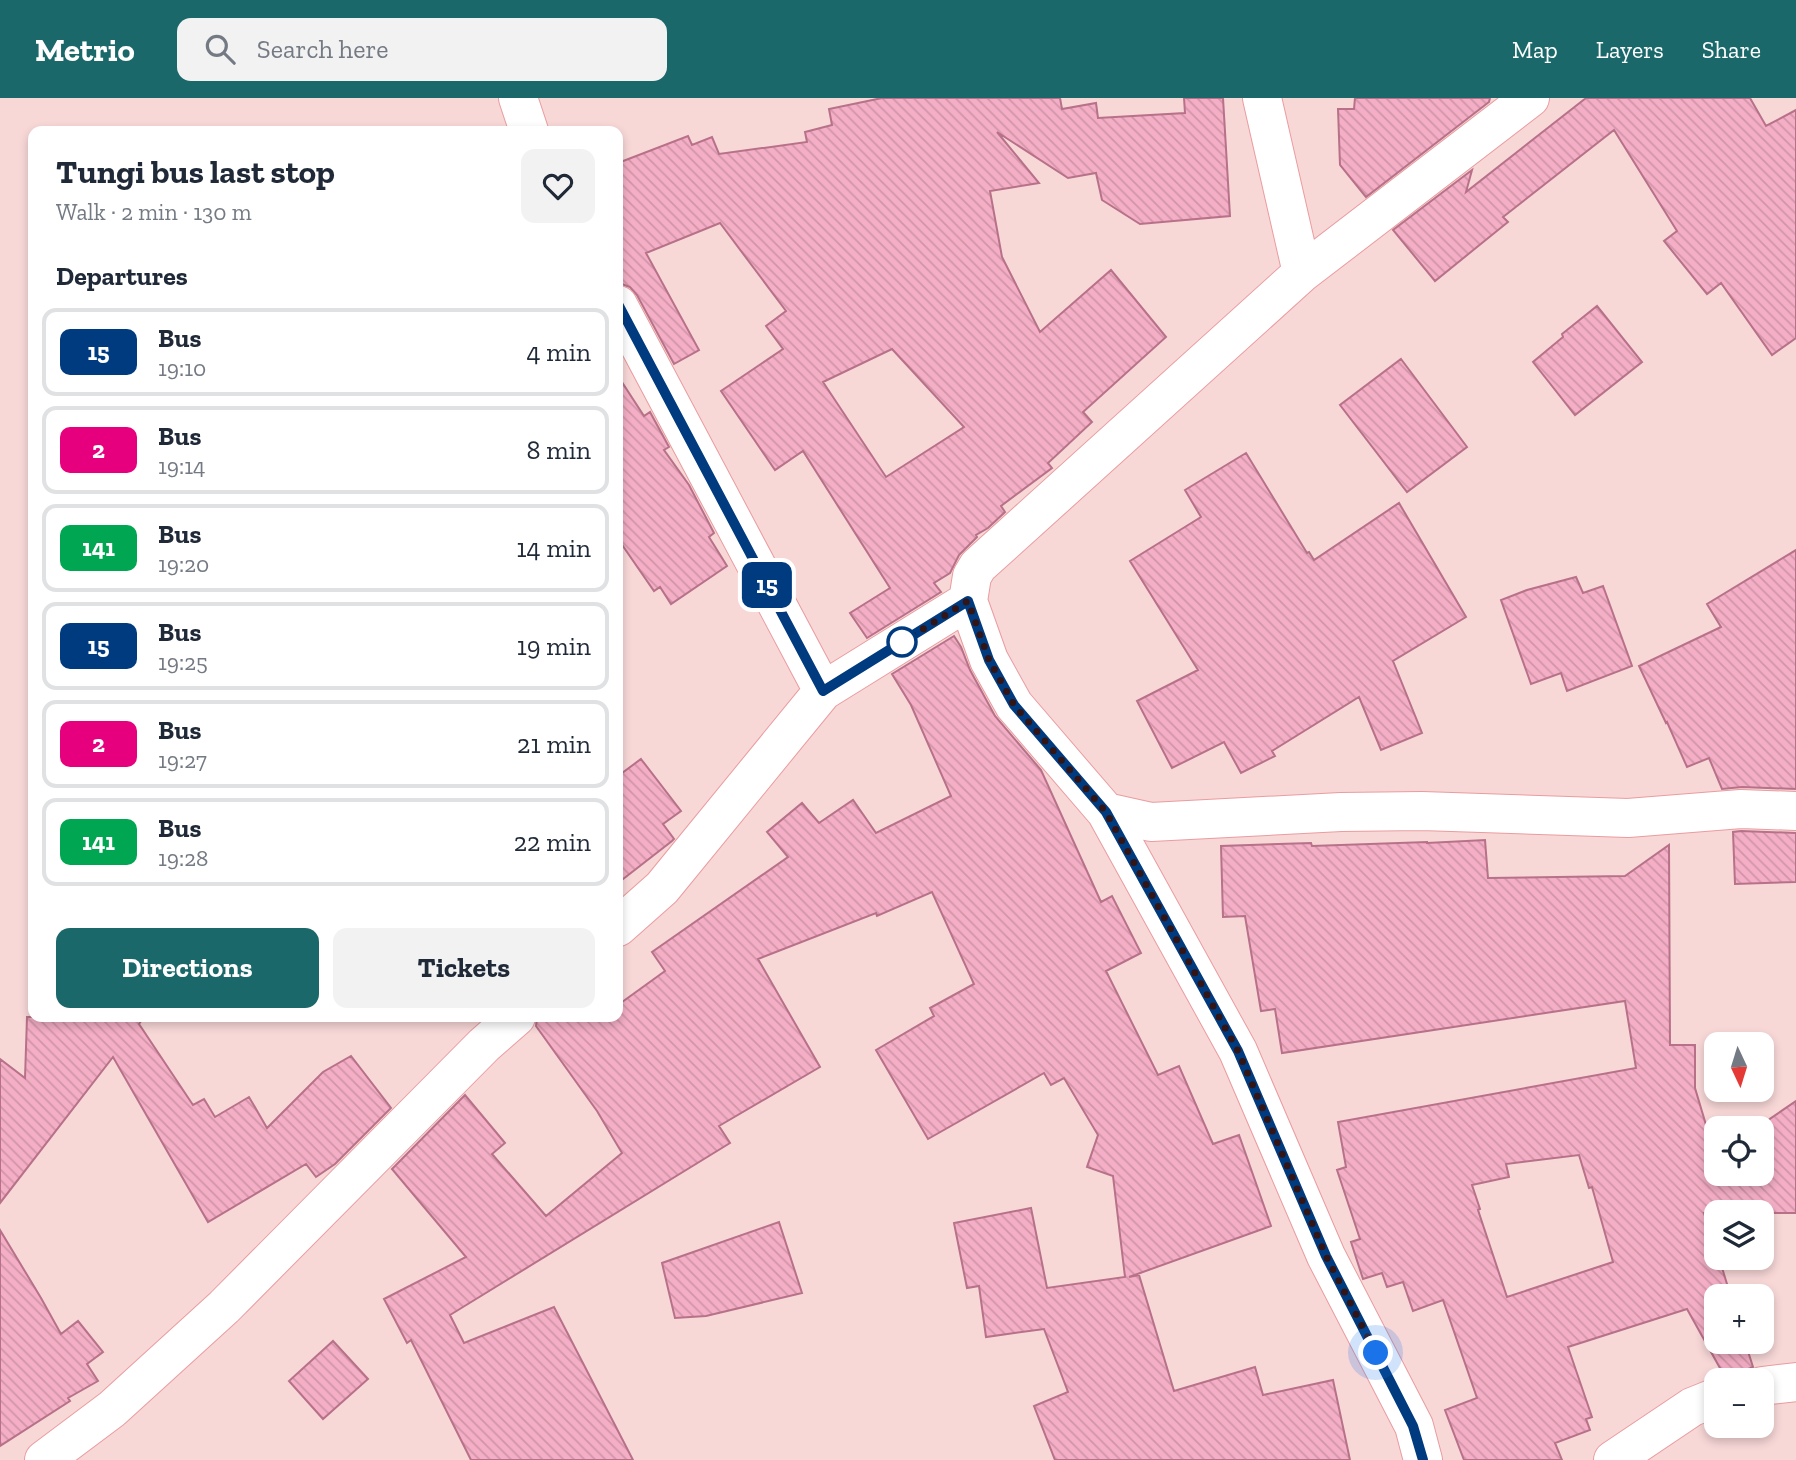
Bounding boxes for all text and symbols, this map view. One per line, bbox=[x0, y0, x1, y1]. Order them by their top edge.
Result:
search box bbox=[177, 18, 667, 81]
text: Metrio bbox=[35, 30, 135, 69]
icon: search bbox=[201, 30, 239, 68]
text: Search here bbox=[257, 33, 389, 65]
text: Map bbox=[1512, 35, 1558, 64]
text: Layers bbox=[1596, 35, 1664, 64]
text: Share bbox=[1702, 35, 1761, 64]
button: heart bbox=[521, 149, 595, 223]
text: Tungi bus last stop bbox=[56, 152, 335, 191]
text: Walk · 2 min · 130 m bbox=[56, 198, 252, 226]
text: Departures bbox=[56, 260, 188, 292]
text: Bus bbox=[158, 322, 201, 354]
text: 4 min bbox=[526, 336, 591, 368]
text: 15 bbox=[87, 337, 110, 366]
text: 19:10 bbox=[158, 354, 206, 382]
text: Bus bbox=[158, 420, 201, 452]
text: 8 min bbox=[526, 434, 591, 466]
text: 2 bbox=[92, 435, 105, 464]
text: 19:14 bbox=[158, 452, 205, 480]
text: Bus bbox=[158, 518, 201, 550]
text: 14 min bbox=[516, 532, 591, 564]
text: 141 bbox=[82, 533, 115, 562]
text: 19:20 bbox=[158, 550, 209, 578]
line badge: 15 bbox=[736, 562, 798, 608]
text: 15 bbox=[756, 570, 778, 599]
text: Bus bbox=[158, 616, 201, 648]
unlabelled marker bbox=[887, 627, 917, 657]
text: 19 min bbox=[517, 630, 591, 662]
text: 15 bbox=[87, 631, 110, 660]
text: 19:25 bbox=[158, 648, 208, 676]
text: Bus bbox=[158, 714, 201, 746]
text: 21 min bbox=[517, 728, 591, 760]
text: 2 bbox=[92, 729, 105, 758]
text: 19:27 bbox=[158, 746, 207, 774]
text: Bus bbox=[158, 812, 201, 844]
text: 22 min bbox=[514, 826, 591, 858]
text: 141 bbox=[82, 827, 115, 856]
text: 19:28 bbox=[158, 844, 208, 872]
button: Directions bbox=[56, 928, 319, 1008]
button: Tickets bbox=[333, 928, 595, 1008]
north arrow bbox=[1704, 1032, 1774, 1102]
map controls bbox=[1704, 1032, 1774, 1438]
button: locate bbox=[1704, 1116, 1774, 1186]
button: layers bbox=[1704, 1200, 1774, 1270]
button: + bbox=[1704, 1284, 1774, 1354]
your location bbox=[1358, 1335, 1393, 1370]
button: − bbox=[1704, 1368, 1774, 1438]

